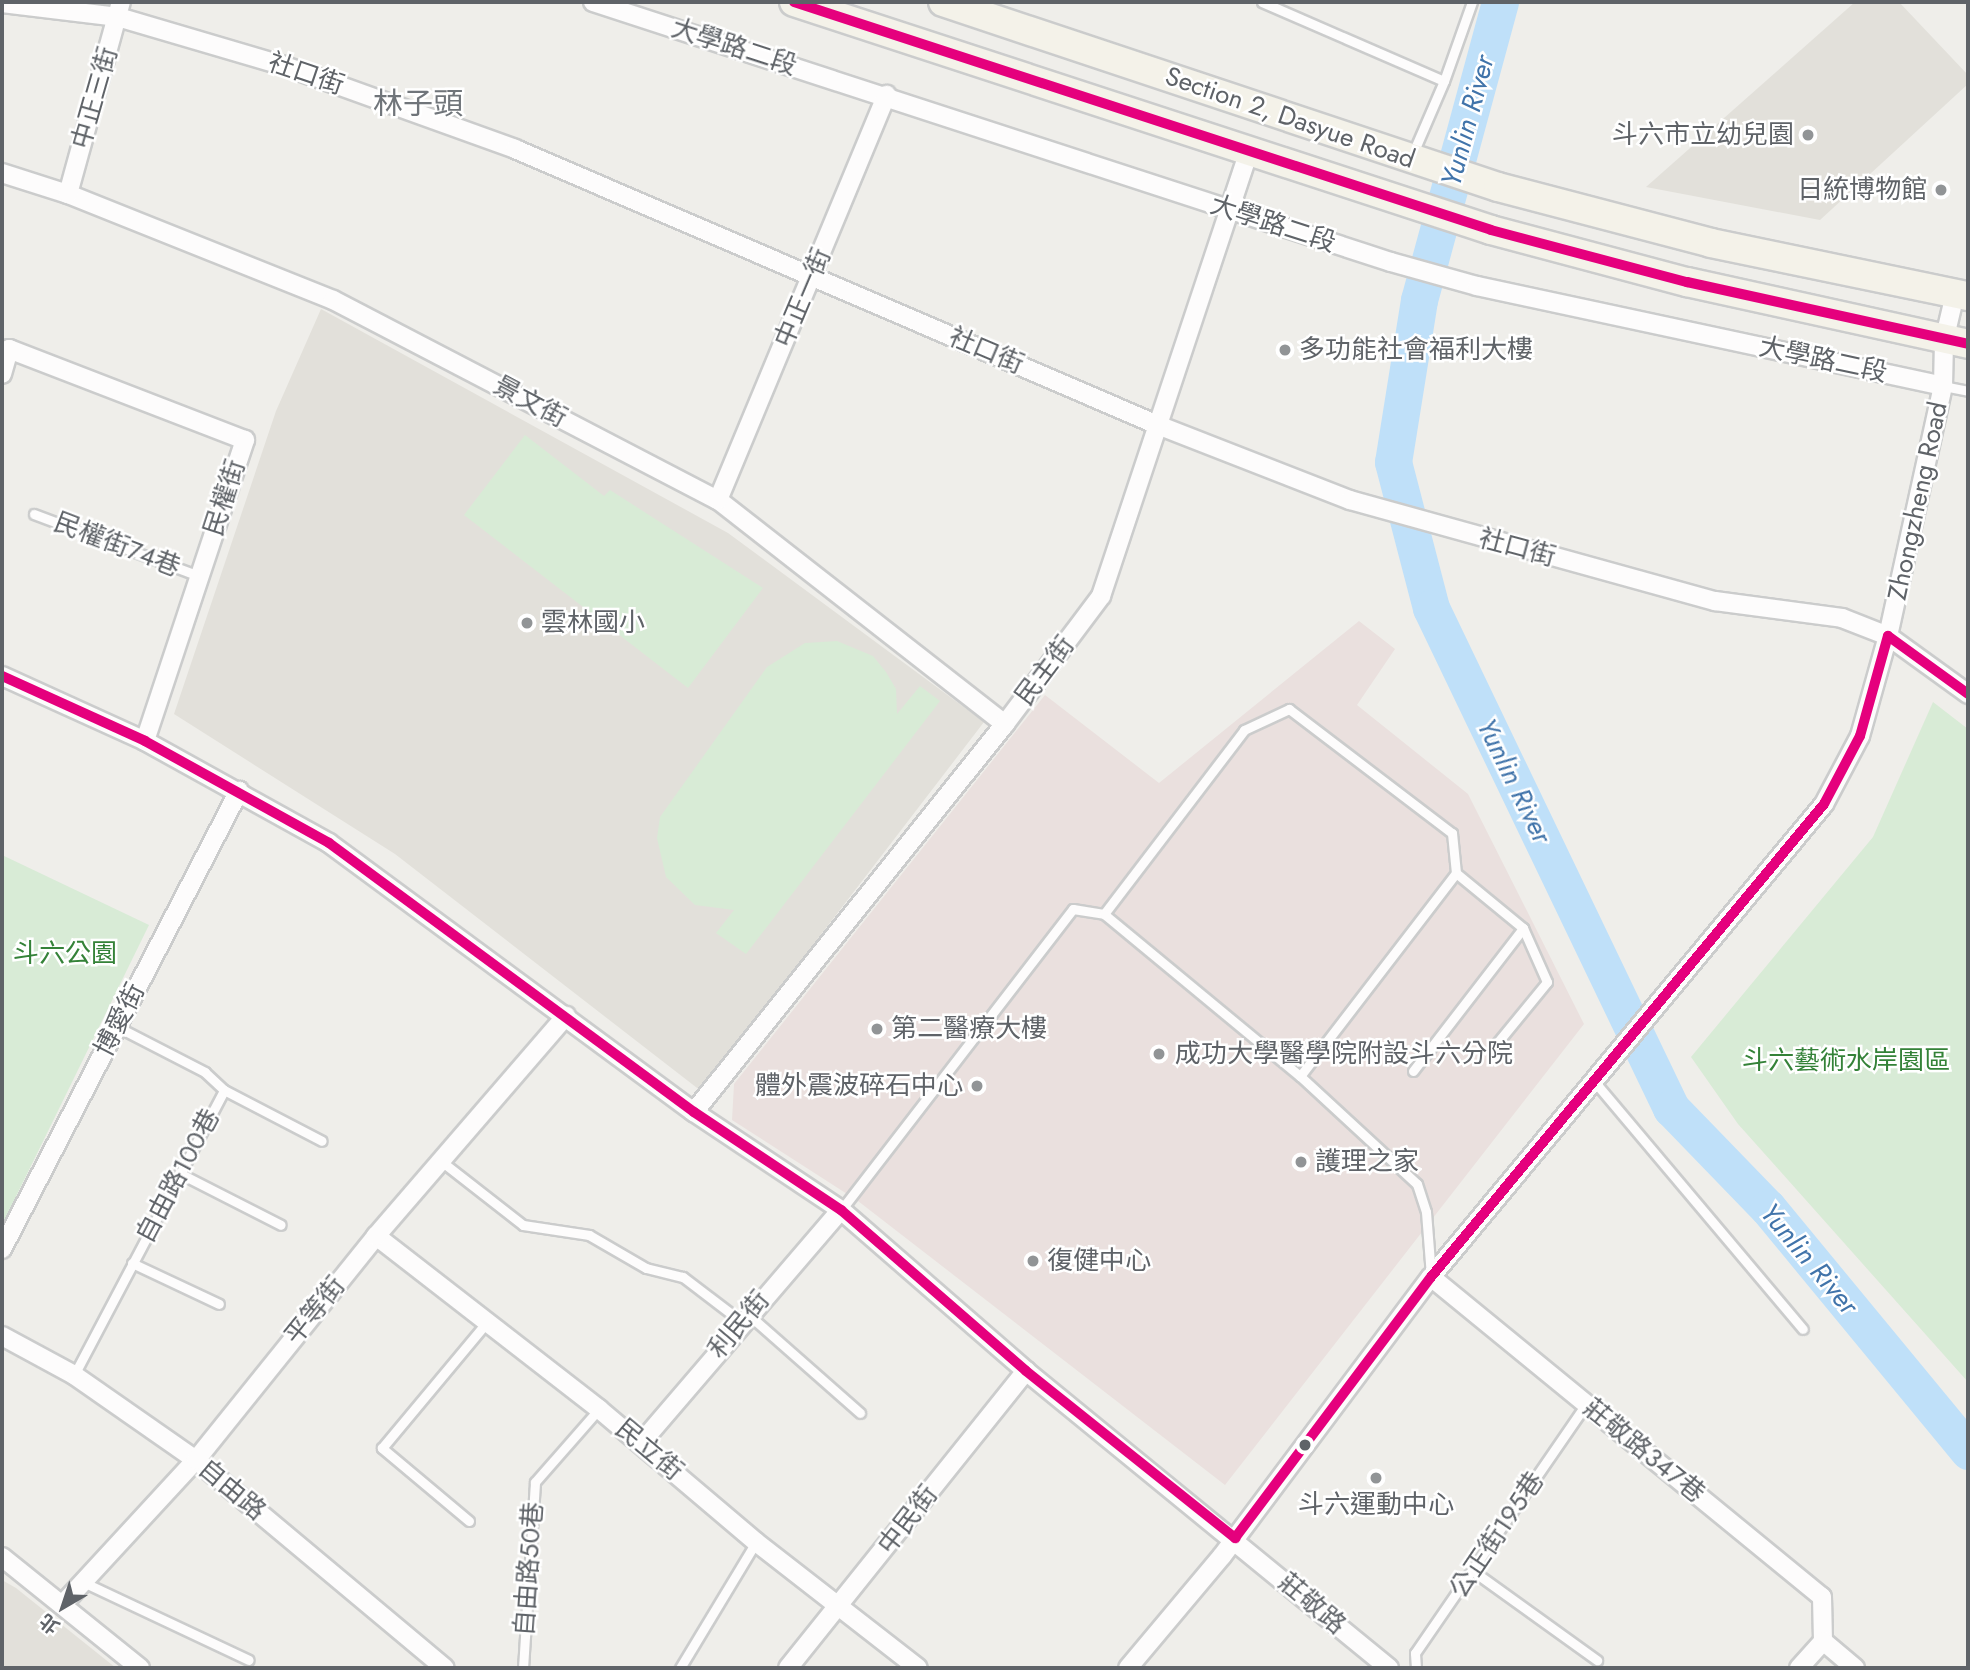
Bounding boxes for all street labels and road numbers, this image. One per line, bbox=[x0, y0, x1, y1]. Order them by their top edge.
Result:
street label: 大學路二段 bbox=[667, 12, 801, 82]
street label: 中正三街 bbox=[66, 44, 124, 152]
street label: 社口街 bbox=[264, 47, 348, 101]
street label: Section 2, Dasyue Road bbox=[1161, 61, 1419, 175]
street label: 大學路二段 bbox=[1206, 189, 1340, 259]
street label: 中正一街 bbox=[768, 244, 838, 352]
street label: 社口街 bbox=[944, 321, 1028, 381]
street label: 大學路二段 bbox=[1756, 331, 1890, 389]
street label: 景文街 bbox=[488, 370, 572, 434]
street label: Zhongzheng Road bbox=[1882, 399, 1954, 603]
street label: 民權街 bbox=[198, 456, 252, 540]
street label: 民權街74巷 bbox=[49, 507, 185, 583]
street label: 社口街 bbox=[1475, 523, 1559, 573]
street label: 民主街 bbox=[1009, 630, 1081, 712]
street label: 博愛街 bbox=[88, 978, 152, 1062]
street label: 自由路100巷 bbox=[130, 1104, 226, 1248]
street label: 平等街 bbox=[278, 1271, 352, 1351]
street label: 利民街 bbox=[702, 1285, 776, 1365]
street label: 莊敬路347巷 bbox=[1577, 1393, 1711, 1509]
street label: 民立街 bbox=[609, 1413, 689, 1487]
street label: 自由路 bbox=[192, 1453, 272, 1527]
street label: 公正街195巷 bbox=[1443, 1466, 1551, 1604]
street label: 中民街 bbox=[872, 1480, 944, 1560]
street label: 自由路50巷 bbox=[509, 1501, 549, 1637]
street label: 莊敬路 bbox=[1272, 1567, 1352, 1641]

